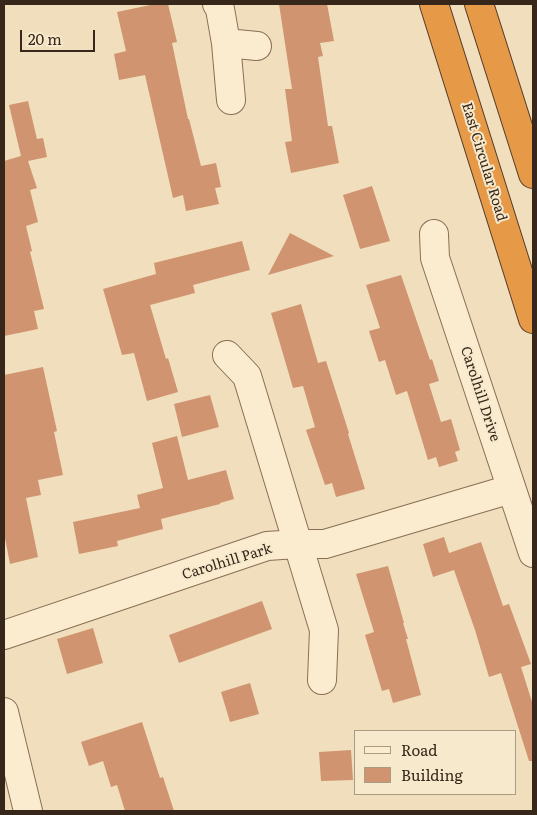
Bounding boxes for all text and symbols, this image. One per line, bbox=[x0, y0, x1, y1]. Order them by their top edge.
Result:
scale bar bbox=[22, 20, 98, 52]
text: 20 m bbox=[28, 27, 62, 50]
street label: East Circular Road bbox=[458, 101, 510, 223]
street label: Carolhill Drive bbox=[457, 344, 503, 444]
street label: Carolhill Park bbox=[180, 540, 274, 584]
legend bbox=[354, 730, 517, 795]
text: Road bbox=[401, 738, 437, 761]
text: Building bbox=[401, 763, 463, 786]

